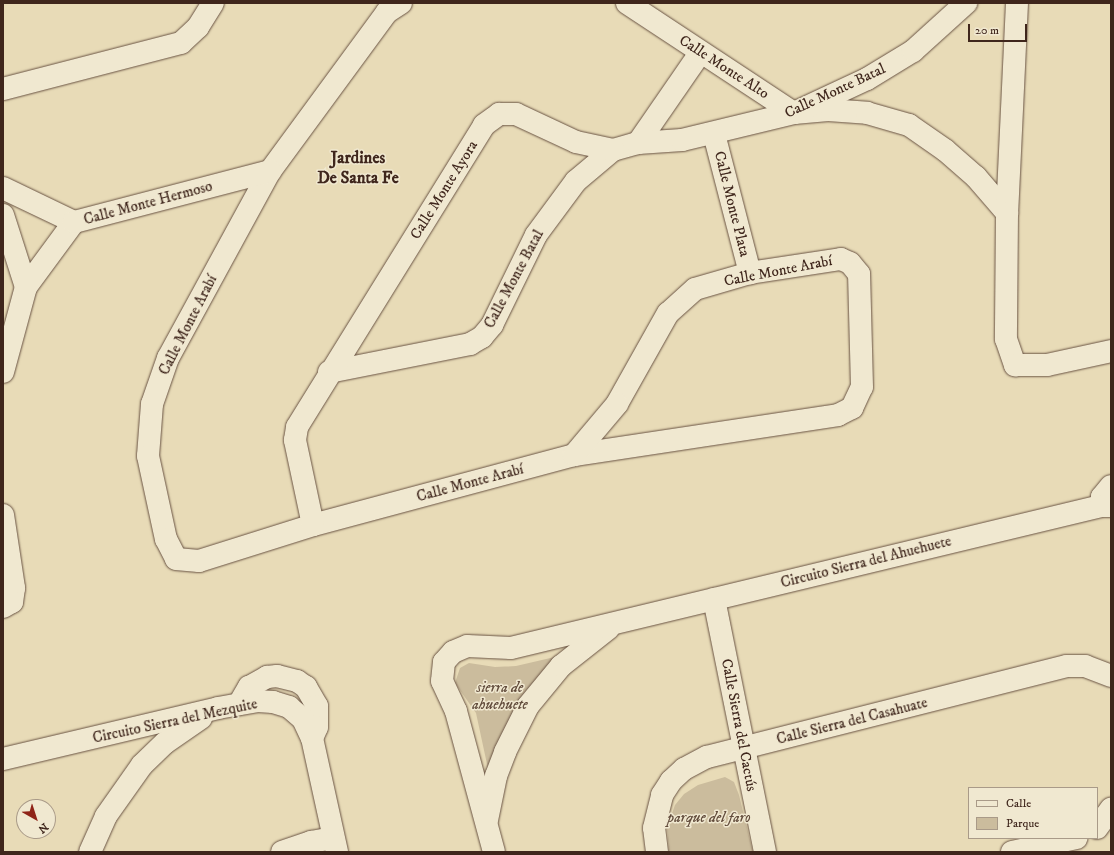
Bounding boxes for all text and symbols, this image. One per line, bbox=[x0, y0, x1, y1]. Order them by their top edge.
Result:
scale bar bbox=[970, 16, 1029, 42]
text: 20 m bbox=[975, 23, 999, 38]
street label: Calle Monte Alto bbox=[676, 31, 772, 103]
street label: Calle Monte Batal bbox=[782, 60, 888, 122]
street label: Calle Monte Ayora bbox=[406, 137, 482, 243]
district label: Jardines De Santa Fe bbox=[317, 149, 399, 189]
street label: Calle Monte Plata bbox=[710, 149, 754, 259]
street label: Calle Monte Hermoso bbox=[82, 177, 214, 229]
street label: Calle Monte Batal bbox=[480, 227, 548, 331]
street label: Calle Monte Arabí bbox=[722, 252, 834, 290]
street label: Calle Monte Arabí bbox=[155, 272, 221, 378]
street label: Calle Monte Arabí bbox=[415, 460, 525, 506]
street label: Circuito Sierra del Ahuehuete bbox=[779, 532, 953, 592]
street label: Calle Sierra del Cactús bbox=[717, 657, 761, 793]
park label: sierra de ahuehuete bbox=[472, 678, 528, 713]
street label: Calle Sierra del Casahuate bbox=[775, 694, 929, 748]
street label: Circuito Sierra del Mezquite bbox=[91, 695, 259, 747]
legend bbox=[968, 787, 1098, 839]
text: Calle bbox=[1006, 796, 1031, 811]
north arrow bbox=[16, 799, 56, 839]
park label: parque del faro bbox=[667, 809, 751, 827]
text: Parque bbox=[1006, 816, 1039, 831]
text: N bbox=[35, 819, 51, 836]

